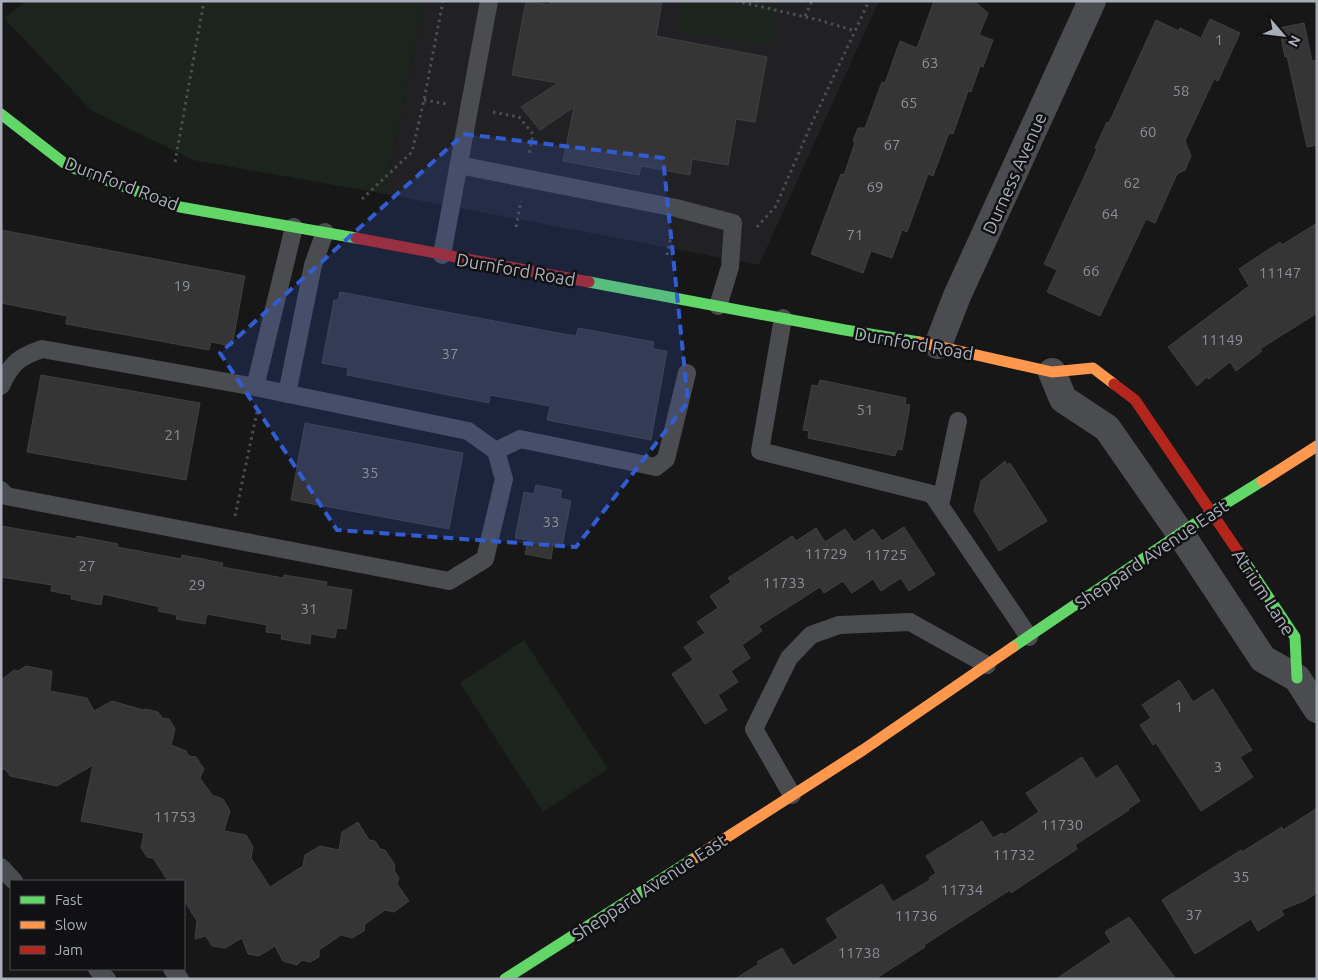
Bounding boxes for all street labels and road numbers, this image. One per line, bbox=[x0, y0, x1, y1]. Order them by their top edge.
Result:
street label: Durness Avenue bbox=[978, 109, 1050, 237]
street label: Durnford Road bbox=[62, 152, 182, 214]
street label: Durnford Road bbox=[455, 249, 577, 289]
street label: Durnford Road bbox=[853, 323, 975, 363]
street label: Sheppard Avenue East bbox=[1071, 495, 1231, 613]
street label: Atrium Lane bbox=[1229, 545, 1299, 639]
street label: Sheppard Avenue East bbox=[568, 829, 730, 945]

